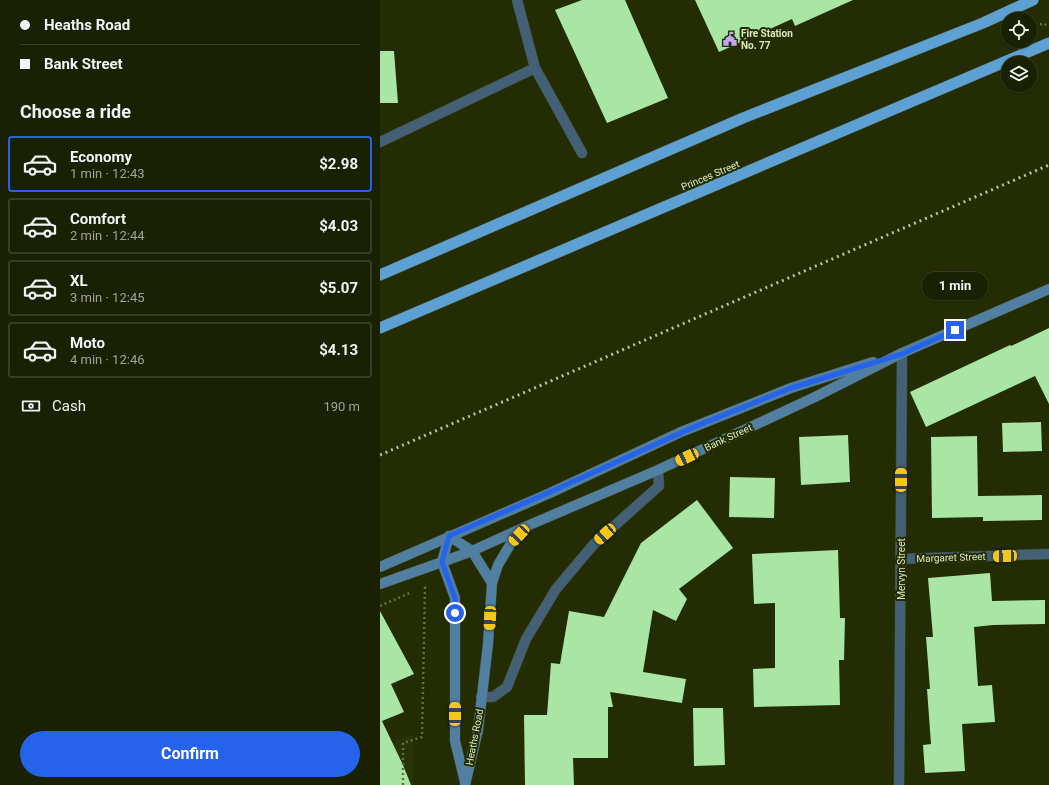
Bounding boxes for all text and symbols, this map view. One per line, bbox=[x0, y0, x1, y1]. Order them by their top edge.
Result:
map controls bbox=[1001, 12, 1037, 92]
button: locate bbox=[1001, 12, 1037, 48]
text: Heaths Road bbox=[44, 16, 130, 34]
place label: Fire Station No. 77 bbox=[741, 28, 793, 51]
public building icon: Fire Station No. 77 bbox=[722, 31, 738, 47]
text: Bank Street bbox=[44, 55, 123, 73]
button: layers bbox=[1001, 56, 1037, 92]
text: Choose a ride bbox=[20, 101, 131, 122]
icon: car bbox=[22, 146, 58, 182]
text: Economy bbox=[70, 148, 132, 166]
text: $2.98 bbox=[319, 155, 358, 173]
street label: Princes Street bbox=[679, 158, 741, 193]
text: 1 min · 12:43 bbox=[70, 166, 145, 181]
icon: car bbox=[22, 208, 58, 244]
text: Comfort bbox=[70, 210, 126, 228]
text: $4.03 bbox=[319, 217, 358, 235]
text: 2 min · 12:44 bbox=[70, 228, 145, 243]
icon: car bbox=[22, 270, 58, 306]
text: XL bbox=[70, 272, 88, 290]
callout: 1 min bbox=[922, 272, 988, 300]
text: 1 min bbox=[939, 278, 971, 293]
text: $5.07 bbox=[319, 279, 358, 297]
text: 3 min · 12:45 bbox=[70, 290, 145, 305]
route end bbox=[946, 321, 964, 339]
icon: car bbox=[22, 332, 58, 368]
text: Moto bbox=[70, 334, 105, 352]
text: $4.13 bbox=[319, 341, 358, 359]
text: 4 min · 12:46 bbox=[70, 352, 145, 367]
icon: cash bbox=[20, 395, 42, 417]
text: Cash bbox=[52, 397, 86, 415]
text: 190 m bbox=[323, 399, 360, 414]
street label: Bank Street bbox=[703, 422, 754, 453]
car bbox=[674, 446, 700, 468]
car bbox=[895, 468, 907, 492]
car bbox=[506, 522, 532, 548]
car bbox=[592, 522, 618, 546]
street label: Mervyn Street bbox=[896, 538, 907, 600]
car bbox=[993, 550, 1017, 562]
street label: Margaret Street bbox=[916, 551, 986, 564]
route start bbox=[446, 604, 464, 622]
car bbox=[483, 606, 497, 630]
car bbox=[449, 702, 461, 726]
street label: Heaths Road bbox=[464, 708, 485, 766]
button: Confirm bbox=[20, 731, 360, 777]

